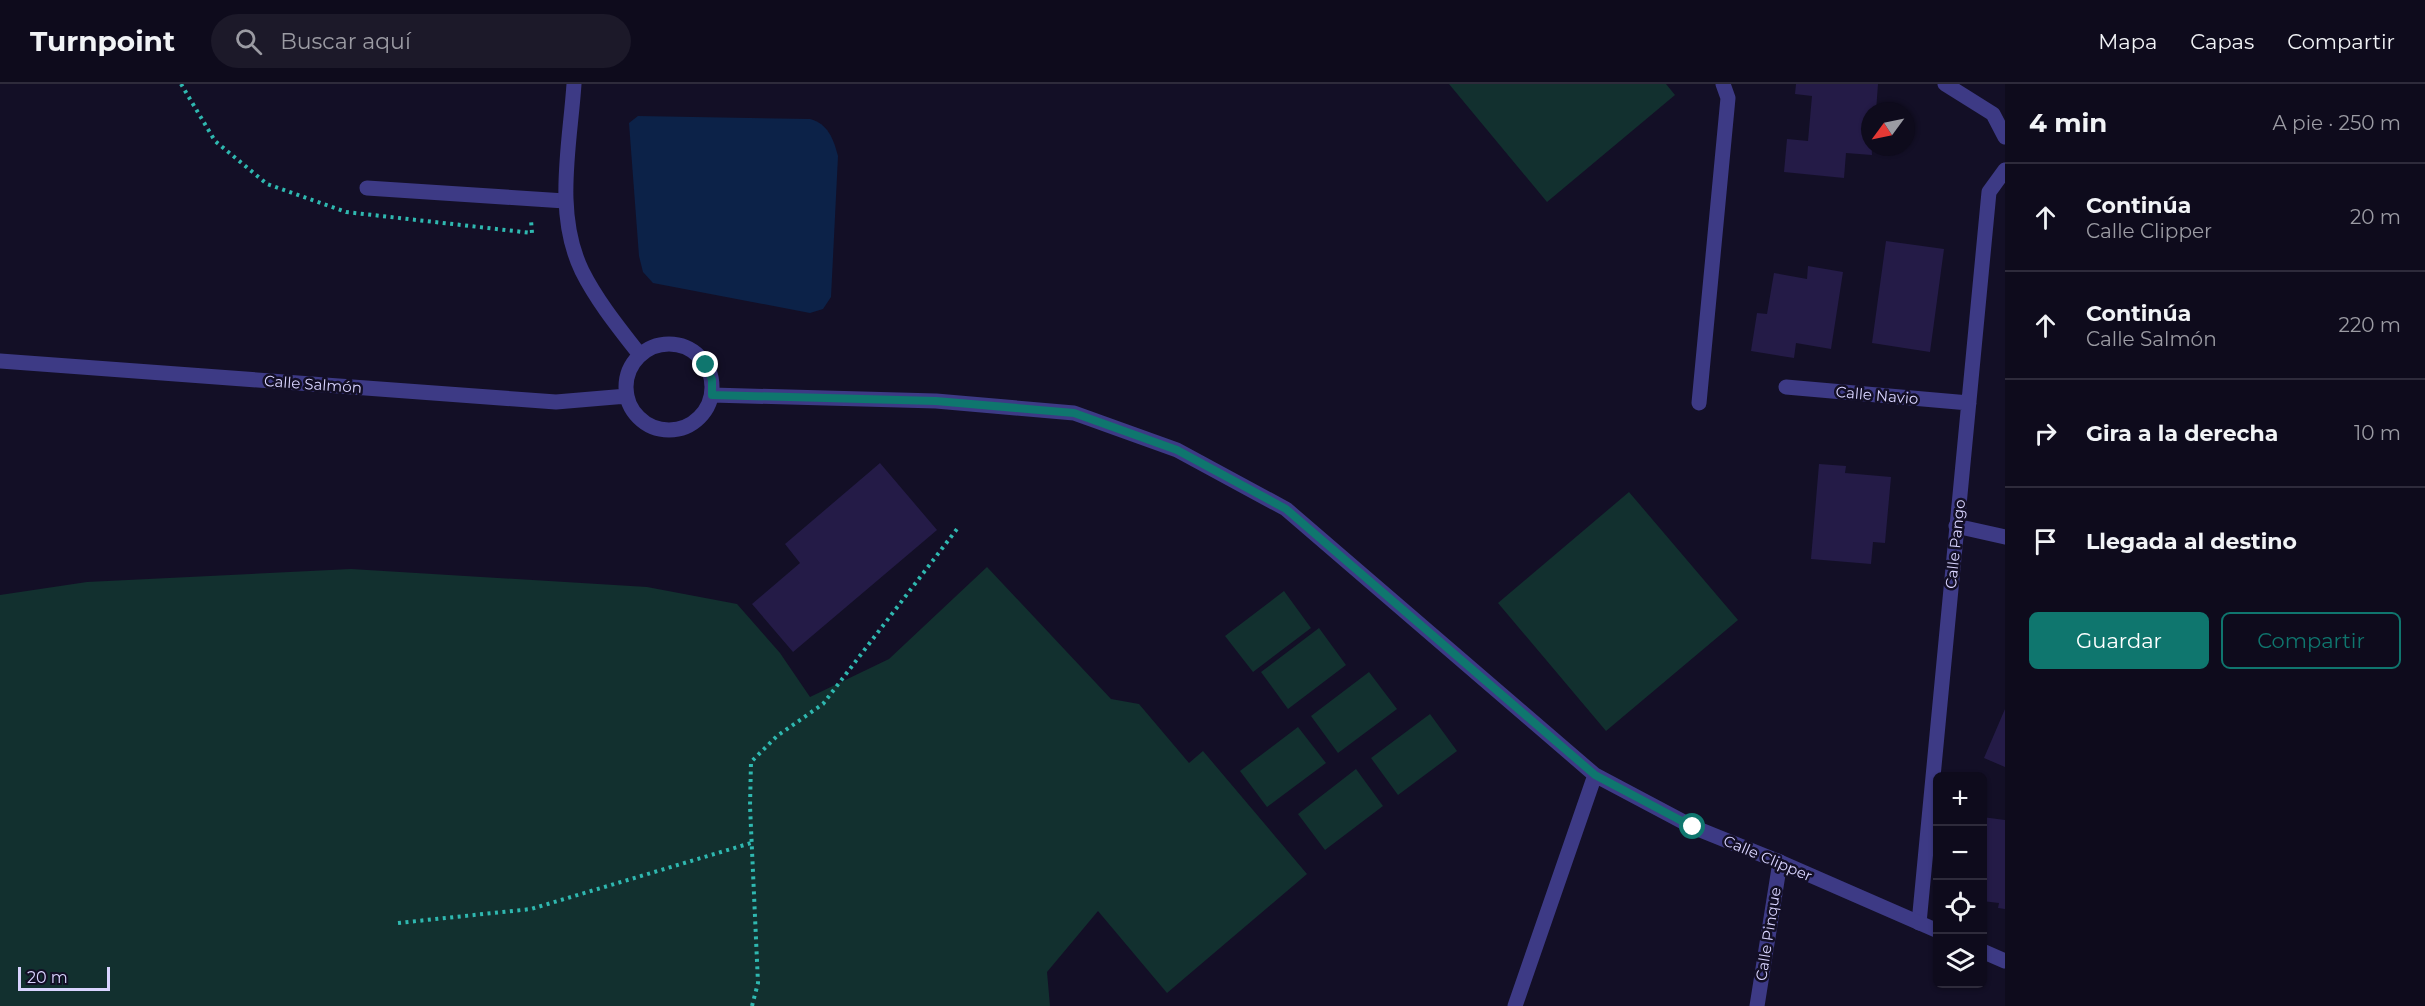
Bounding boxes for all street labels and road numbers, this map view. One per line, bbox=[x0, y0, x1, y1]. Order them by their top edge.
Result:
street label: Calle Salmón bbox=[263, 371, 363, 397]
street label: Calle Navio bbox=[1835, 382, 1919, 408]
street label: Calle Pango bbox=[1941, 498, 1969, 590]
street label: Calle Clipper bbox=[1721, 831, 1815, 885]
street label: Calle Pinque bbox=[1751, 886, 1785, 982]

